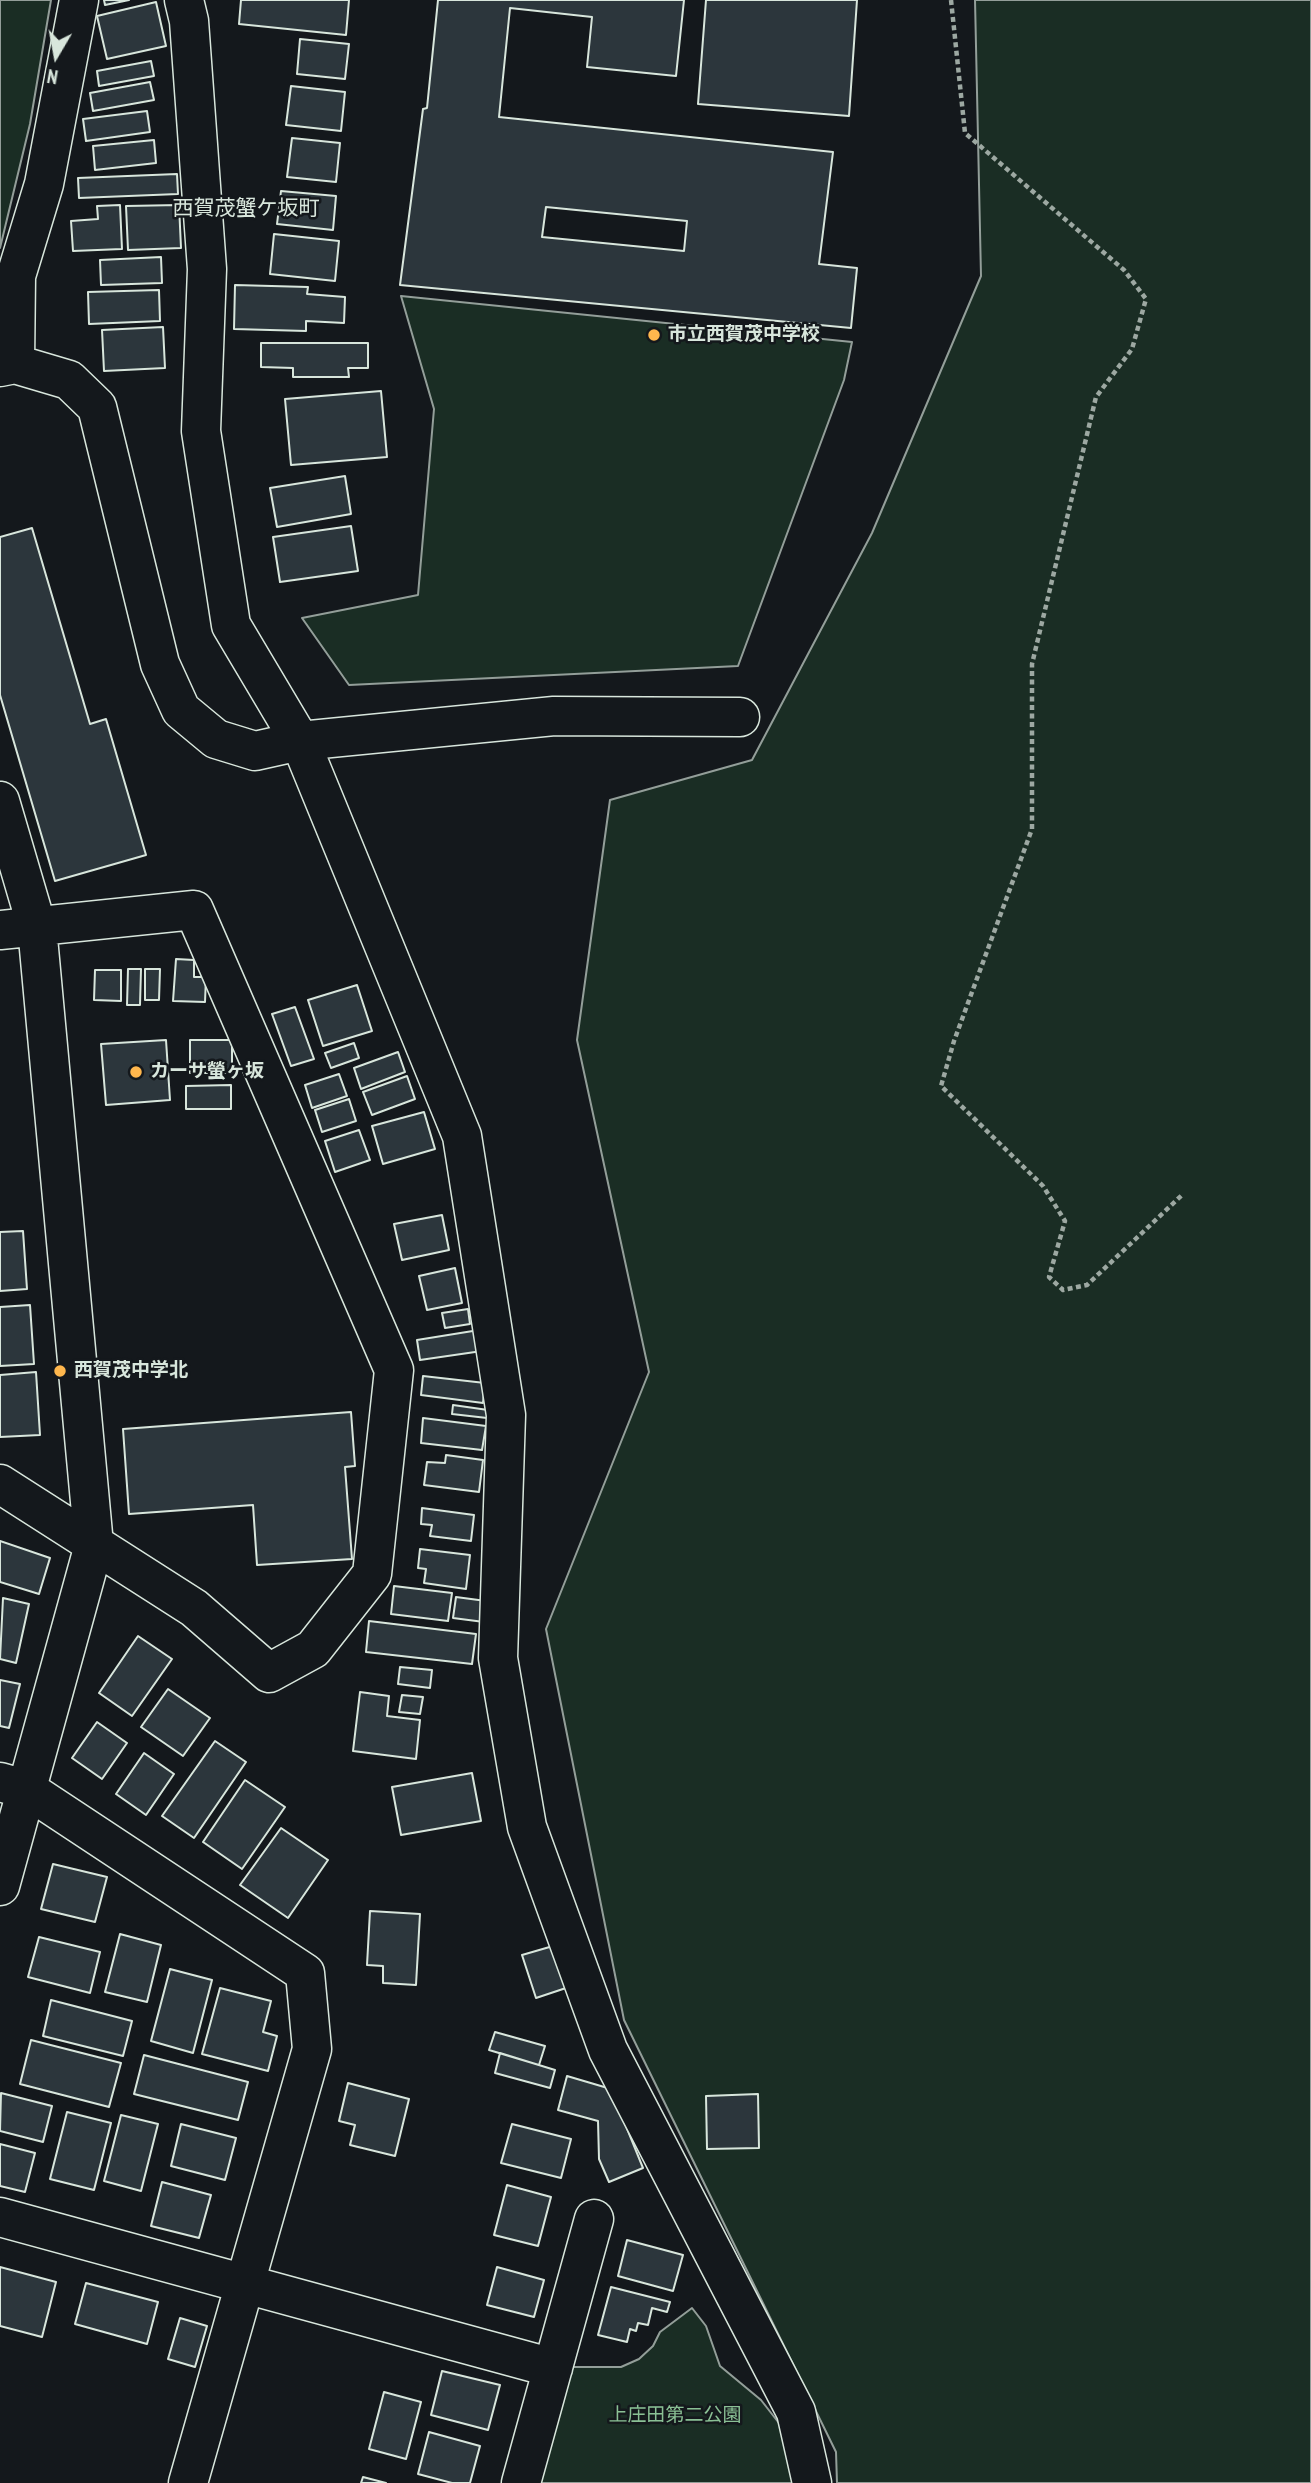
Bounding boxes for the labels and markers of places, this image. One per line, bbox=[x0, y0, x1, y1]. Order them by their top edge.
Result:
place label: 市立西賀茂中学校 bbox=[668, 324, 820, 346]
marker: 市立西賀茂中学校 bbox=[646, 327, 662, 343]
place label: カーサ螢ヶ坂 bbox=[150, 1061, 264, 1083]
marker: カーサ螢ヶ坂 bbox=[128, 1064, 144, 1080]
place label: 西賀茂中学北 bbox=[74, 1360, 188, 1382]
marker: 西賀茂中学北 bbox=[52, 1363, 68, 1379]

